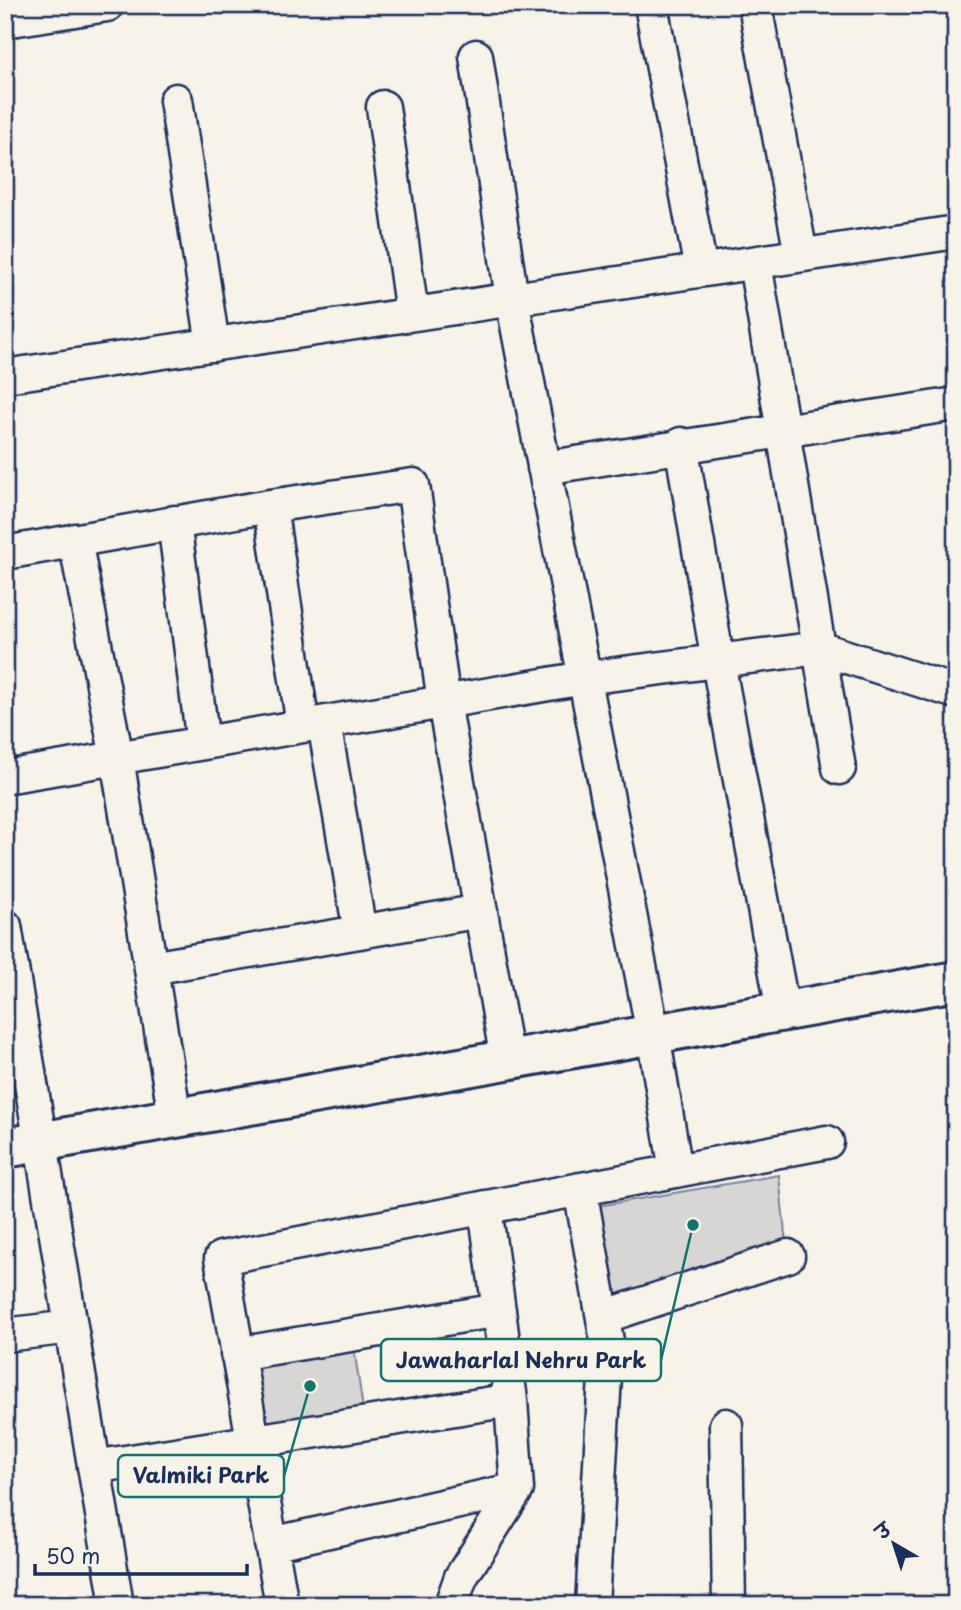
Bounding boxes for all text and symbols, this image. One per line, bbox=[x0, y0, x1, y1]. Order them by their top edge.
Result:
callout: Jawaharlal Nehru Park bbox=[381, 1339, 661, 1381]
text: Jawaharlal Nehru Park bbox=[396, 1343, 646, 1375]
callout: Valmiki Park bbox=[118, 1455, 284, 1497]
text: Valmiki Park bbox=[133, 1458, 269, 1490]
north arrow bbox=[860, 1508, 930, 1578]
text: उ bbox=[867, 1514, 898, 1546]
scale bar bbox=[35, 1533, 247, 1577]
text: 50 m bbox=[46, 1539, 100, 1571]

